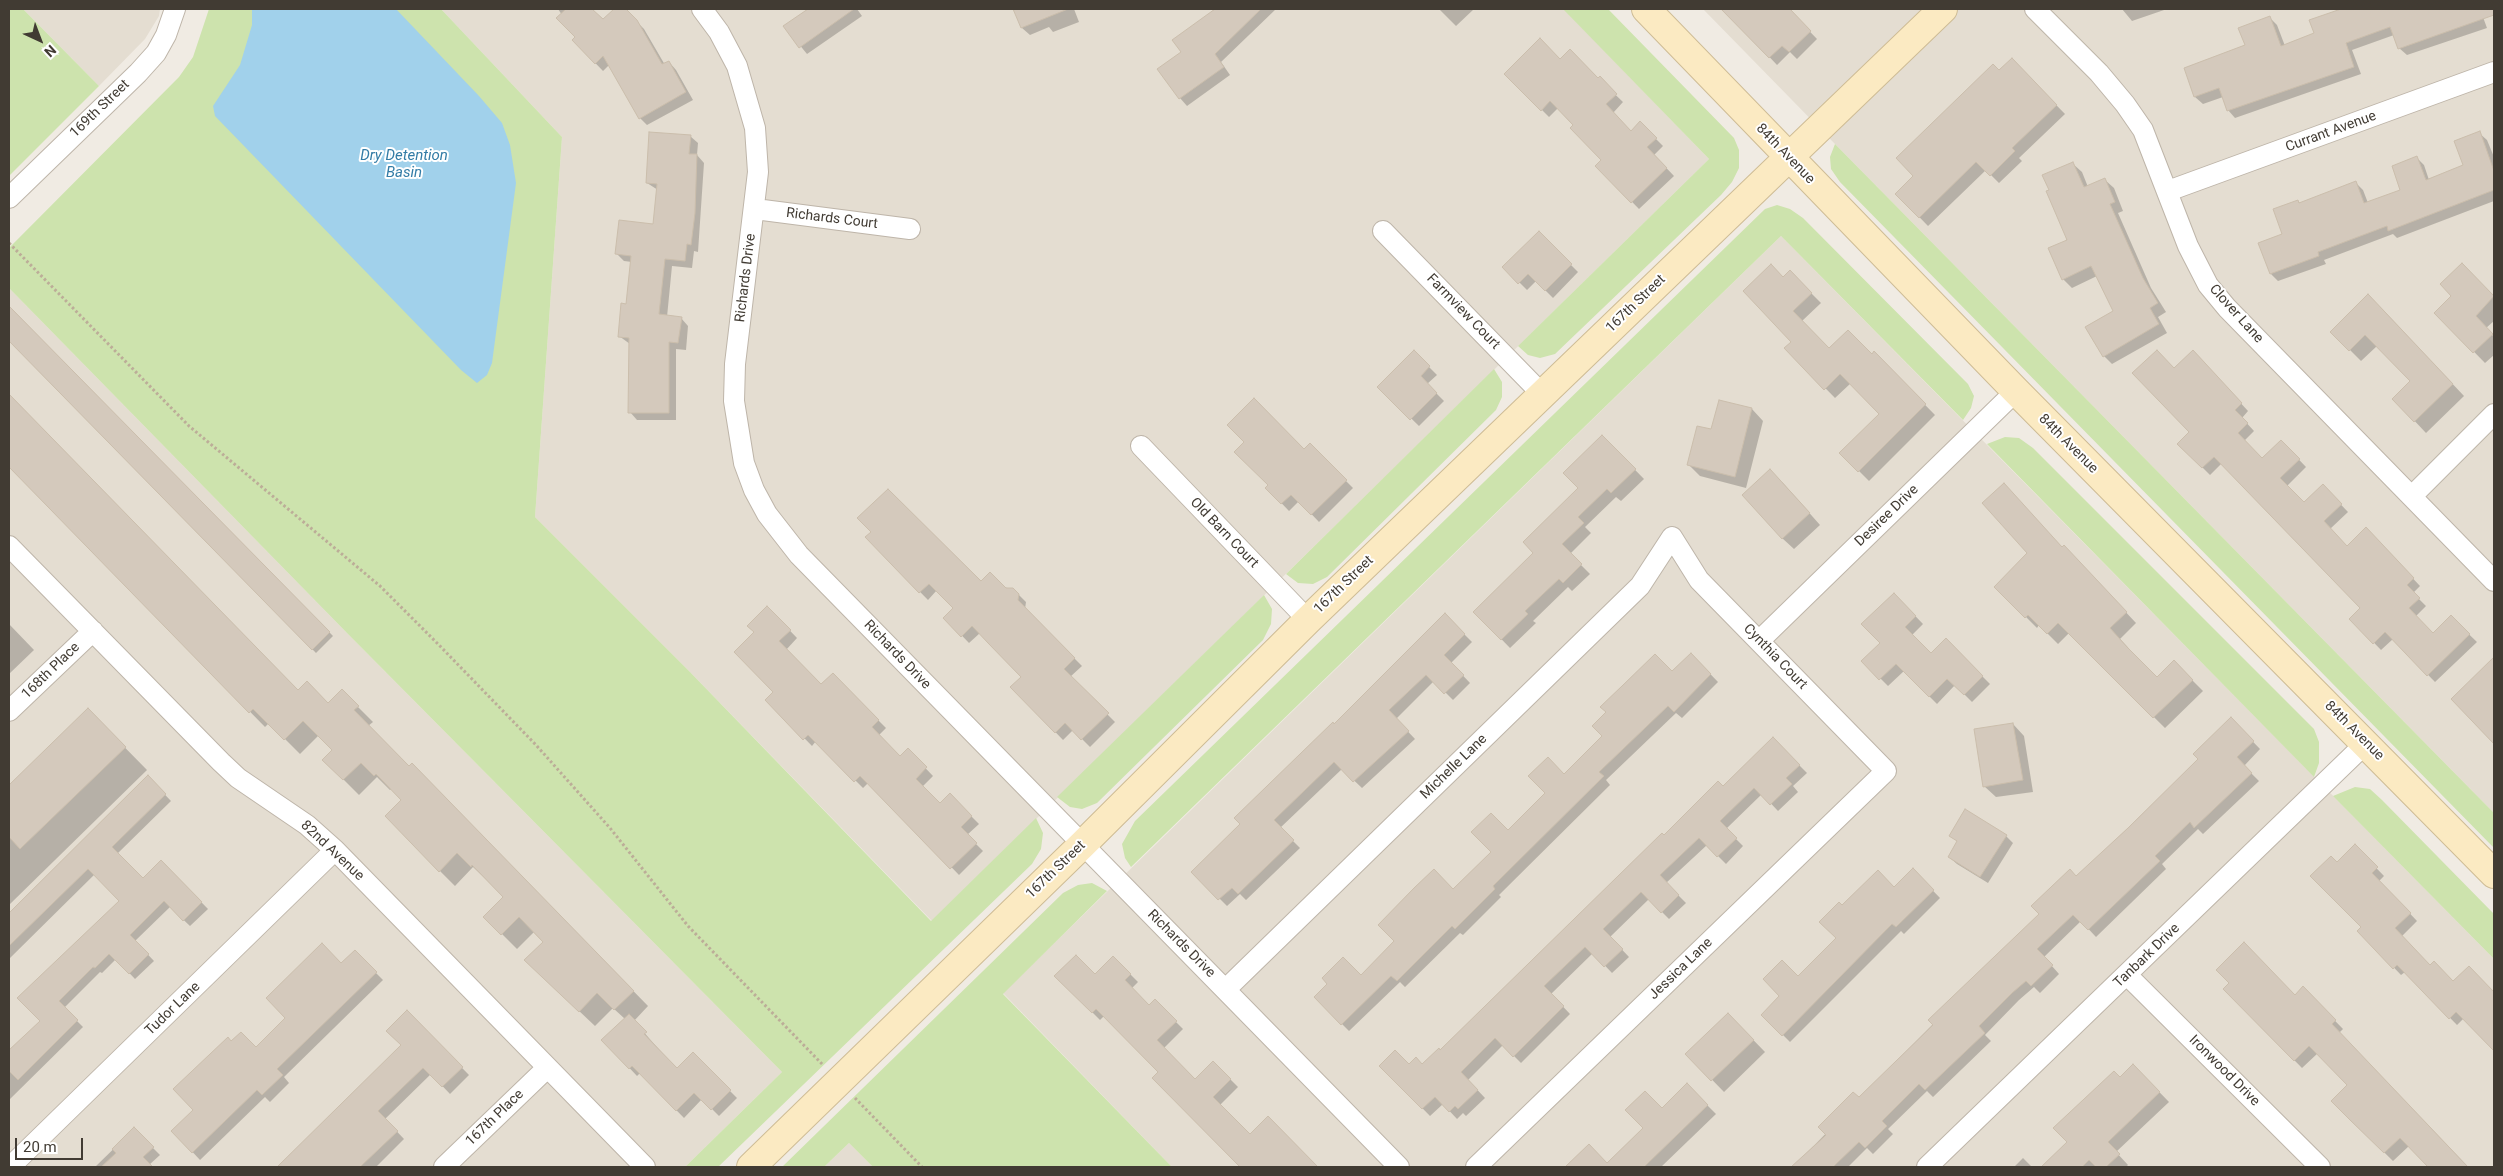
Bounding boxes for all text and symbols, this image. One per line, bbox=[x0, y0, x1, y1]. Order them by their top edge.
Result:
north arrow bbox=[15, 15, 65, 65]
text: N bbox=[41, 42, 59, 60]
street label: 169th Street bbox=[67, 76, 133, 142]
street label: Currant Avenue bbox=[2283, 108, 2379, 156]
street label: 84th Avenue bbox=[1752, 120, 1818, 188]
water label: Dry Detention Basin bbox=[360, 147, 448, 182]
street label: Richards Court bbox=[785, 205, 879, 233]
street label: Richards Drive bbox=[732, 233, 760, 323]
street label: Farmview Court bbox=[1423, 271, 1503, 353]
street label: 167th Street bbox=[1603, 271, 1669, 337]
street label: Clover Lane bbox=[2205, 281, 2267, 347]
street label: 84th Avenue bbox=[2035, 411, 2101, 477]
street label: Desiree Drive bbox=[1852, 482, 1922, 550]
street label: Old Barn Court bbox=[1186, 494, 1262, 572]
street label: 167th Street bbox=[1311, 552, 1377, 618]
street label: Richards Drive bbox=[860, 617, 934, 693]
street label: Cynthia Court bbox=[1740, 621, 1810, 693]
street label: 168th Place bbox=[19, 639, 83, 703]
street label: 84th Avenue bbox=[2321, 698, 2387, 764]
street label: Michelle Lane bbox=[1417, 731, 1491, 803]
street label: 82nd Avenue bbox=[297, 817, 367, 885]
street label: 167th Street bbox=[1023, 837, 1089, 903]
street label: Richards Drive bbox=[1143, 906, 1219, 982]
street label: Tanbark Drive bbox=[2111, 920, 2183, 992]
street label: Jessica Lane bbox=[1646, 935, 1716, 1003]
street label: Tudor Lane bbox=[142, 979, 204, 1039]
street label: Ironwood Drive bbox=[2185, 1032, 2263, 1110]
street label: 167th Place bbox=[463, 1086, 527, 1150]
scale bar bbox=[18, 1128, 85, 1160]
text: 20 m bbox=[23, 1138, 57, 1156]

